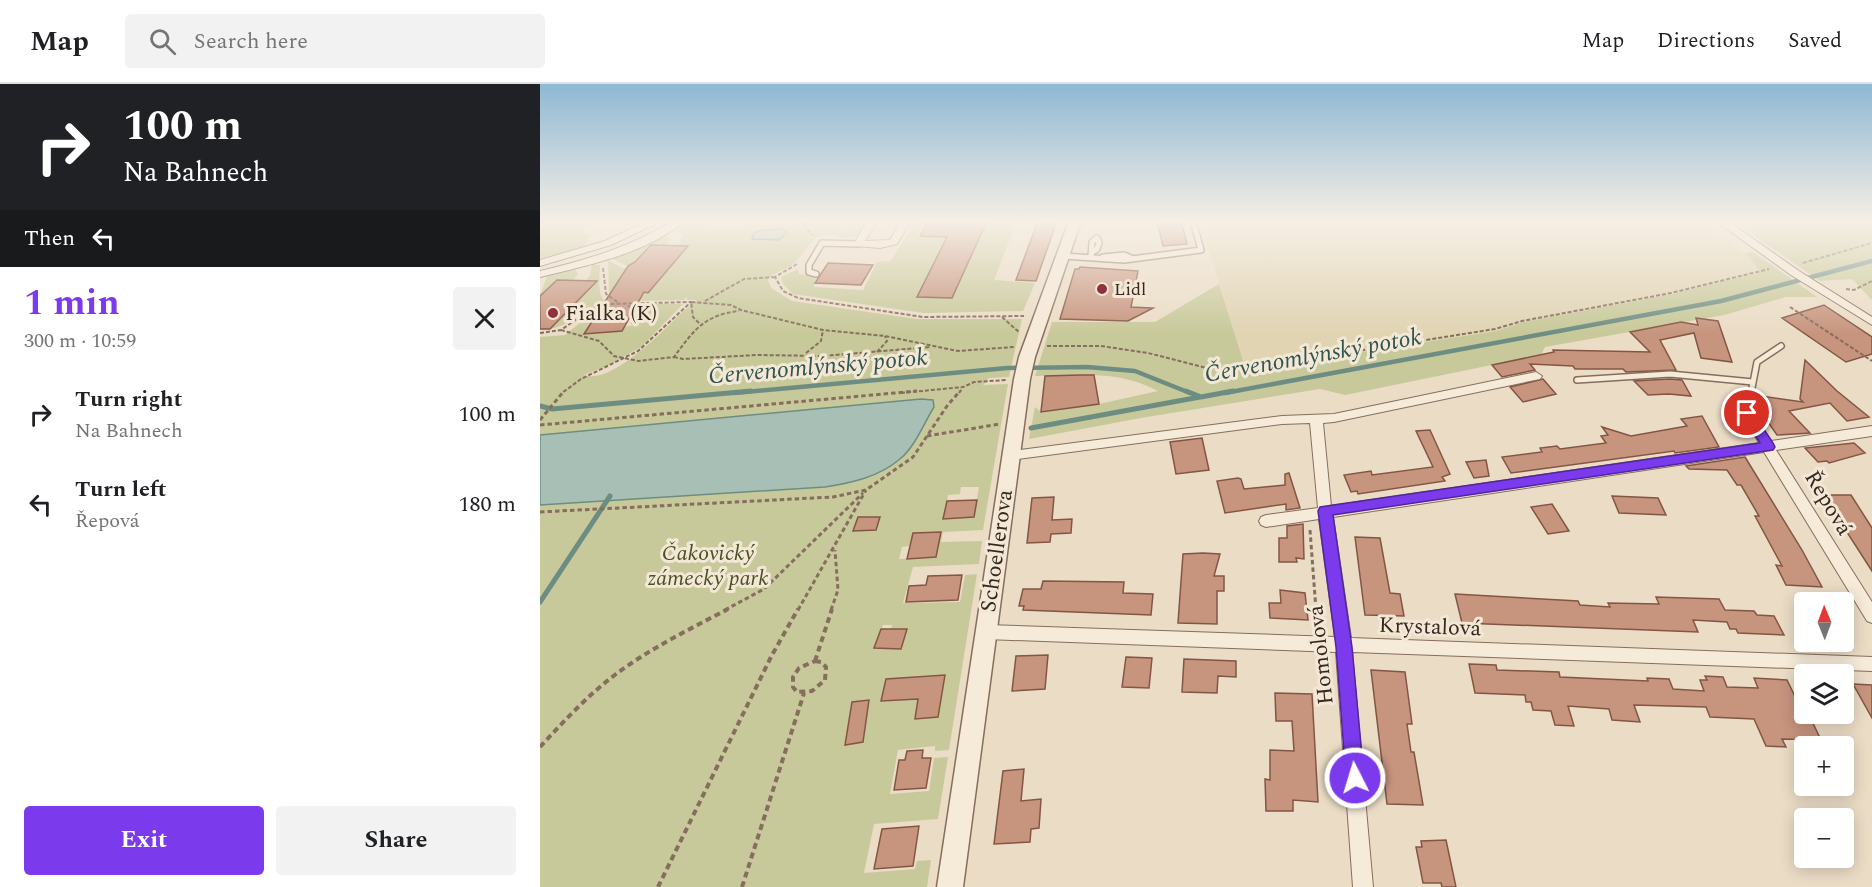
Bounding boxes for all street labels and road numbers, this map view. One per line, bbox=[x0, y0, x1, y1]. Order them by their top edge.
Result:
street label: Řepová bbox=[1796, 464, 1861, 542]
street label: Schoellerova bbox=[972, 487, 1022, 615]
street label: Homolová bbox=[1299, 603, 1343, 707]
street label: Krystalová bbox=[1378, 609, 1482, 645]

